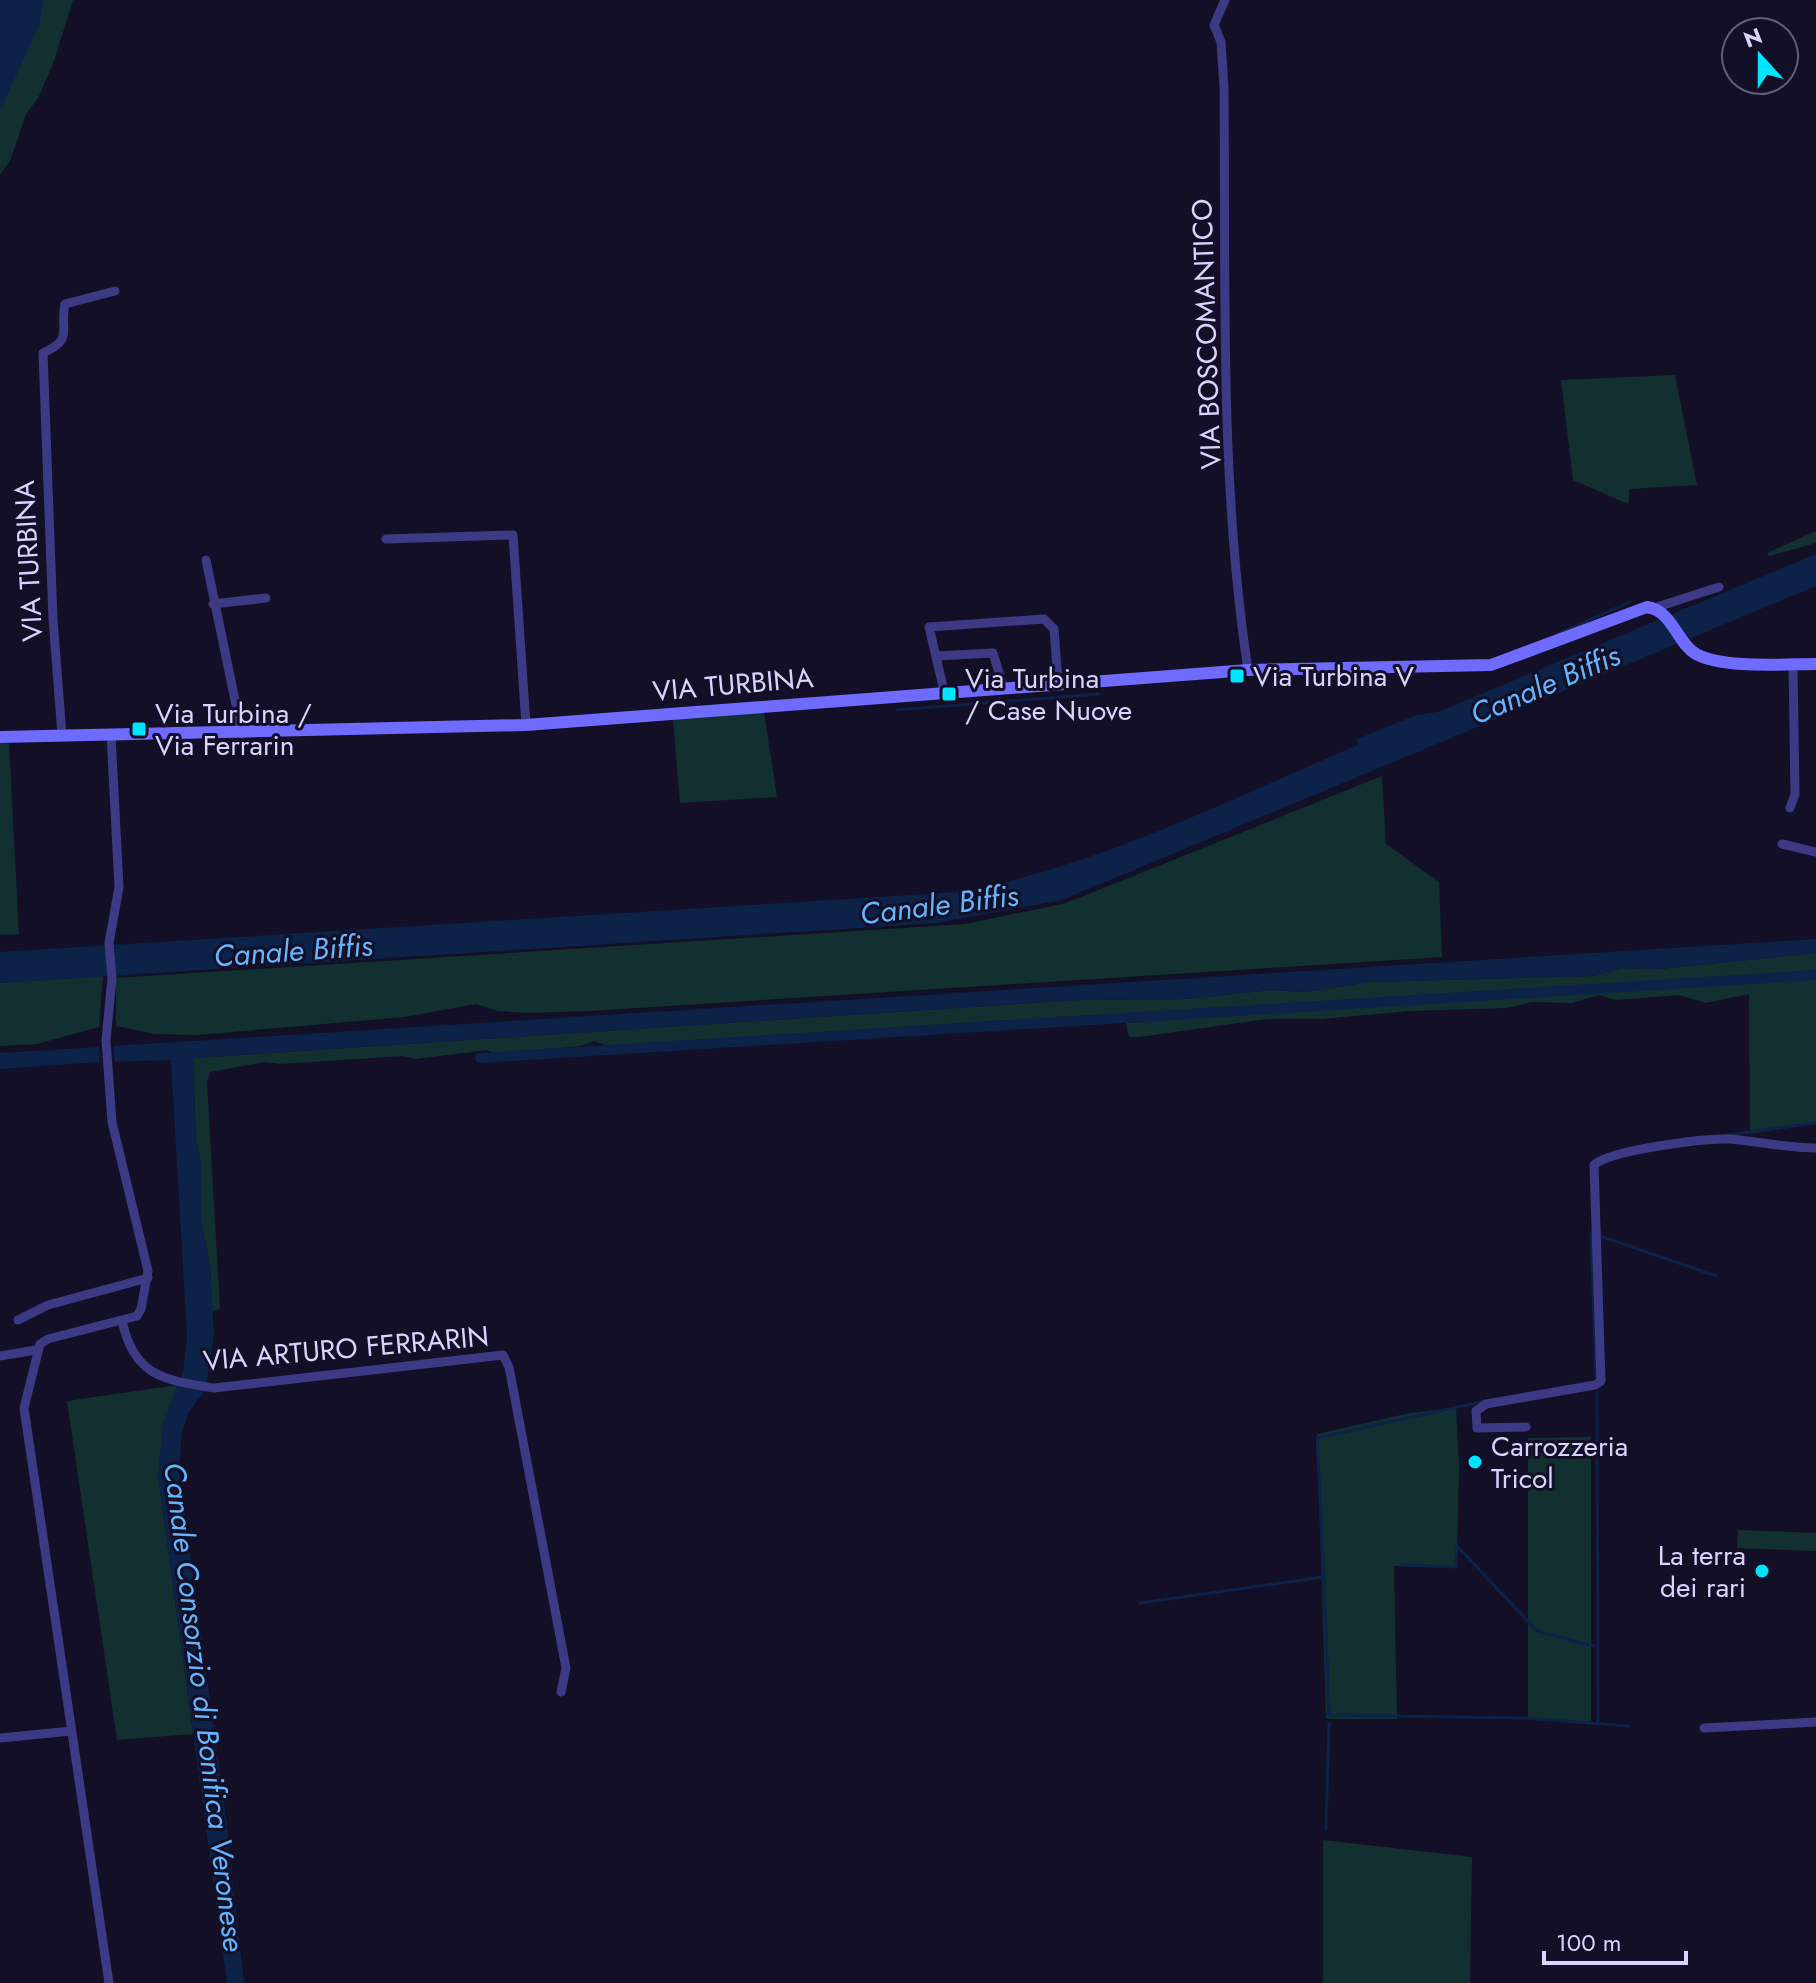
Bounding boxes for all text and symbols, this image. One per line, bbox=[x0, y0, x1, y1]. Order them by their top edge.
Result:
north arrow bbox=[1720, 16, 1800, 96]
text: N bbox=[1739, 19, 1767, 55]
street label: VIA BOSCOMANTICO bbox=[1181, 198, 1232, 470]
street label: VIA TURBINA bbox=[4, 479, 53, 642]
water label: Canale Biffis bbox=[1463, 634, 1627, 735]
place label: Via Turbina V bbox=[1253, 656, 1415, 697]
street label: VIA TURBINA bbox=[651, 657, 816, 712]
place label: Via Turbina / Case Nuove bbox=[965, 658, 1132, 731]
marker: Via Turbina V bbox=[1228, 667, 1246, 685]
marker: Via Turbina / Case Nuove bbox=[940, 685, 958, 703]
place label: Via Turbina / Via Ferrarin bbox=[155, 693, 312, 766]
marker: Via Turbina / Via Ferrarin bbox=[130, 720, 148, 738]
water label: Canale Biffis bbox=[857, 873, 1021, 936]
water label: Canale Biffis bbox=[212, 923, 374, 977]
street label: VIA ARTURO FERRARIN bbox=[201, 1316, 491, 1381]
place label: Carrozzeria Tricol bbox=[1491, 1426, 1628, 1499]
marker: Carrozzeria Tricol bbox=[1466, 1453, 1484, 1471]
water label: Canale Consorzio di Bonifica Veronese bbox=[153, 1460, 256, 1954]
place label: La terra dei rari bbox=[1658, 1535, 1746, 1608]
marker: La terra dei rari bbox=[1753, 1562, 1771, 1580]
scale bar bbox=[1544, 1915, 1686, 1965]
text: 100 m bbox=[1556, 1925, 1622, 1960]

